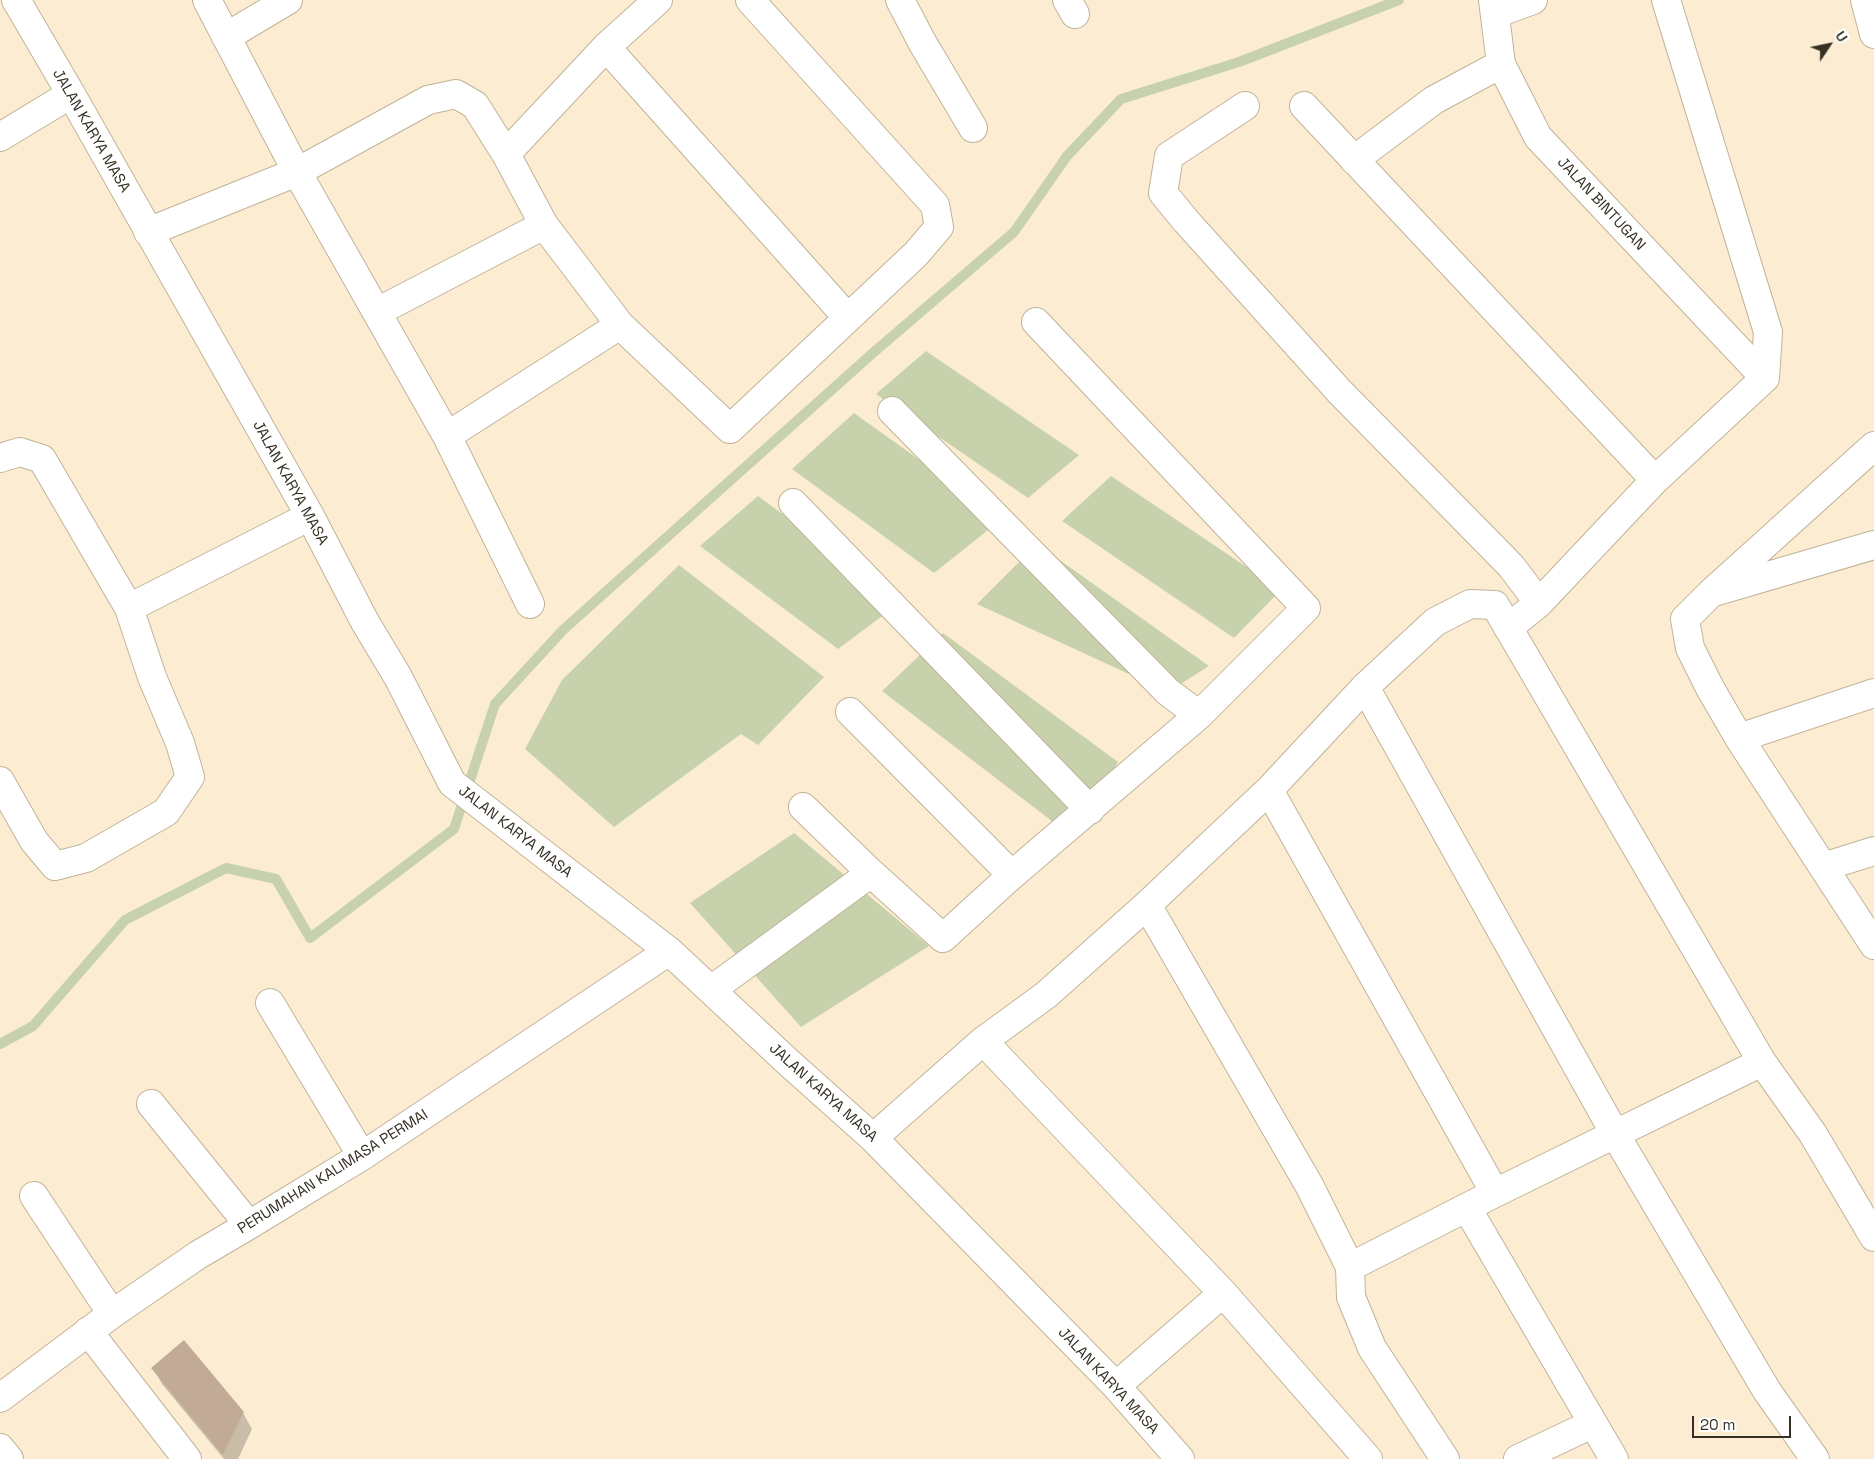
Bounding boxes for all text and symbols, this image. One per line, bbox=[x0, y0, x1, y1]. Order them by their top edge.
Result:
north arrow bbox=[1804, 20, 1854, 70]
text: U bbox=[1831, 28, 1852, 46]
street label: JALAN KARYA MASA bbox=[48, 66, 134, 196]
street label: JALAN BINTUGAN bbox=[1553, 154, 1649, 254]
street label: JALAN KARYA MASA bbox=[248, 418, 332, 548]
street label: JALAN KARYA MASA bbox=[454, 782, 576, 882]
street label: JALAN KARYA MASA bbox=[765, 1040, 881, 1146]
street label: PERUMAHAN KALIMASA PERMAI bbox=[235, 1106, 431, 1238]
street label: JALAN KARYA MASA bbox=[1054, 1324, 1162, 1438]
scale bar bbox=[1694, 1406, 1793, 1438]
text: 20 m bbox=[1700, 1415, 1735, 1434]

